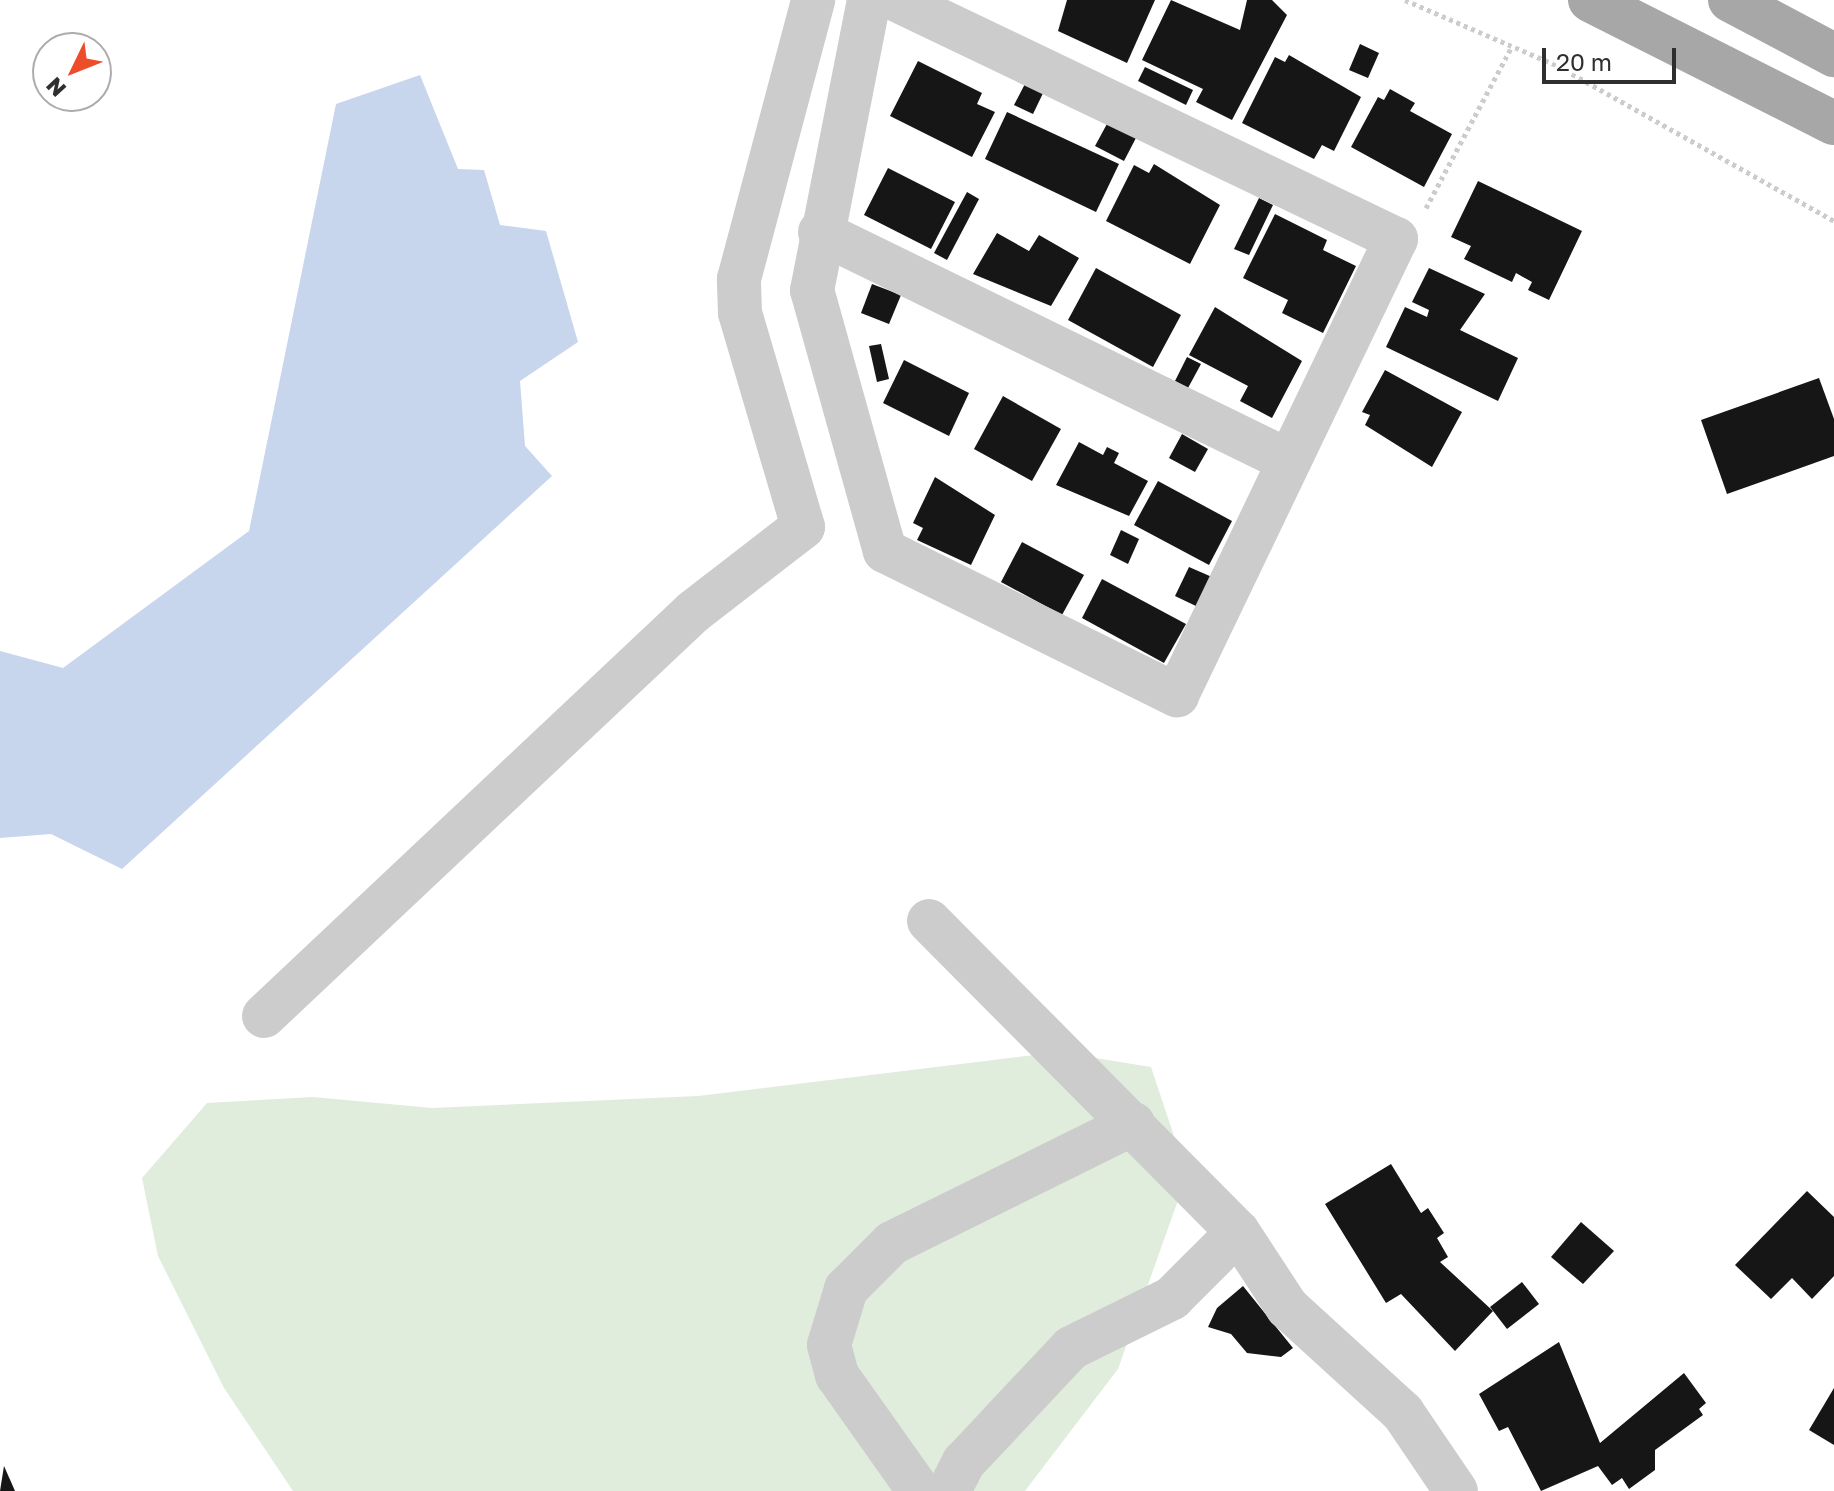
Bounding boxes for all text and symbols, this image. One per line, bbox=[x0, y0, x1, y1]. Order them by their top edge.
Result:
north arrow bbox=[32, 32, 112, 112]
scale bar bbox=[1546, 32, 1680, 82]
text: 20 m bbox=[1556, 47, 1612, 76]
text: N bbox=[40, 72, 71, 103]

